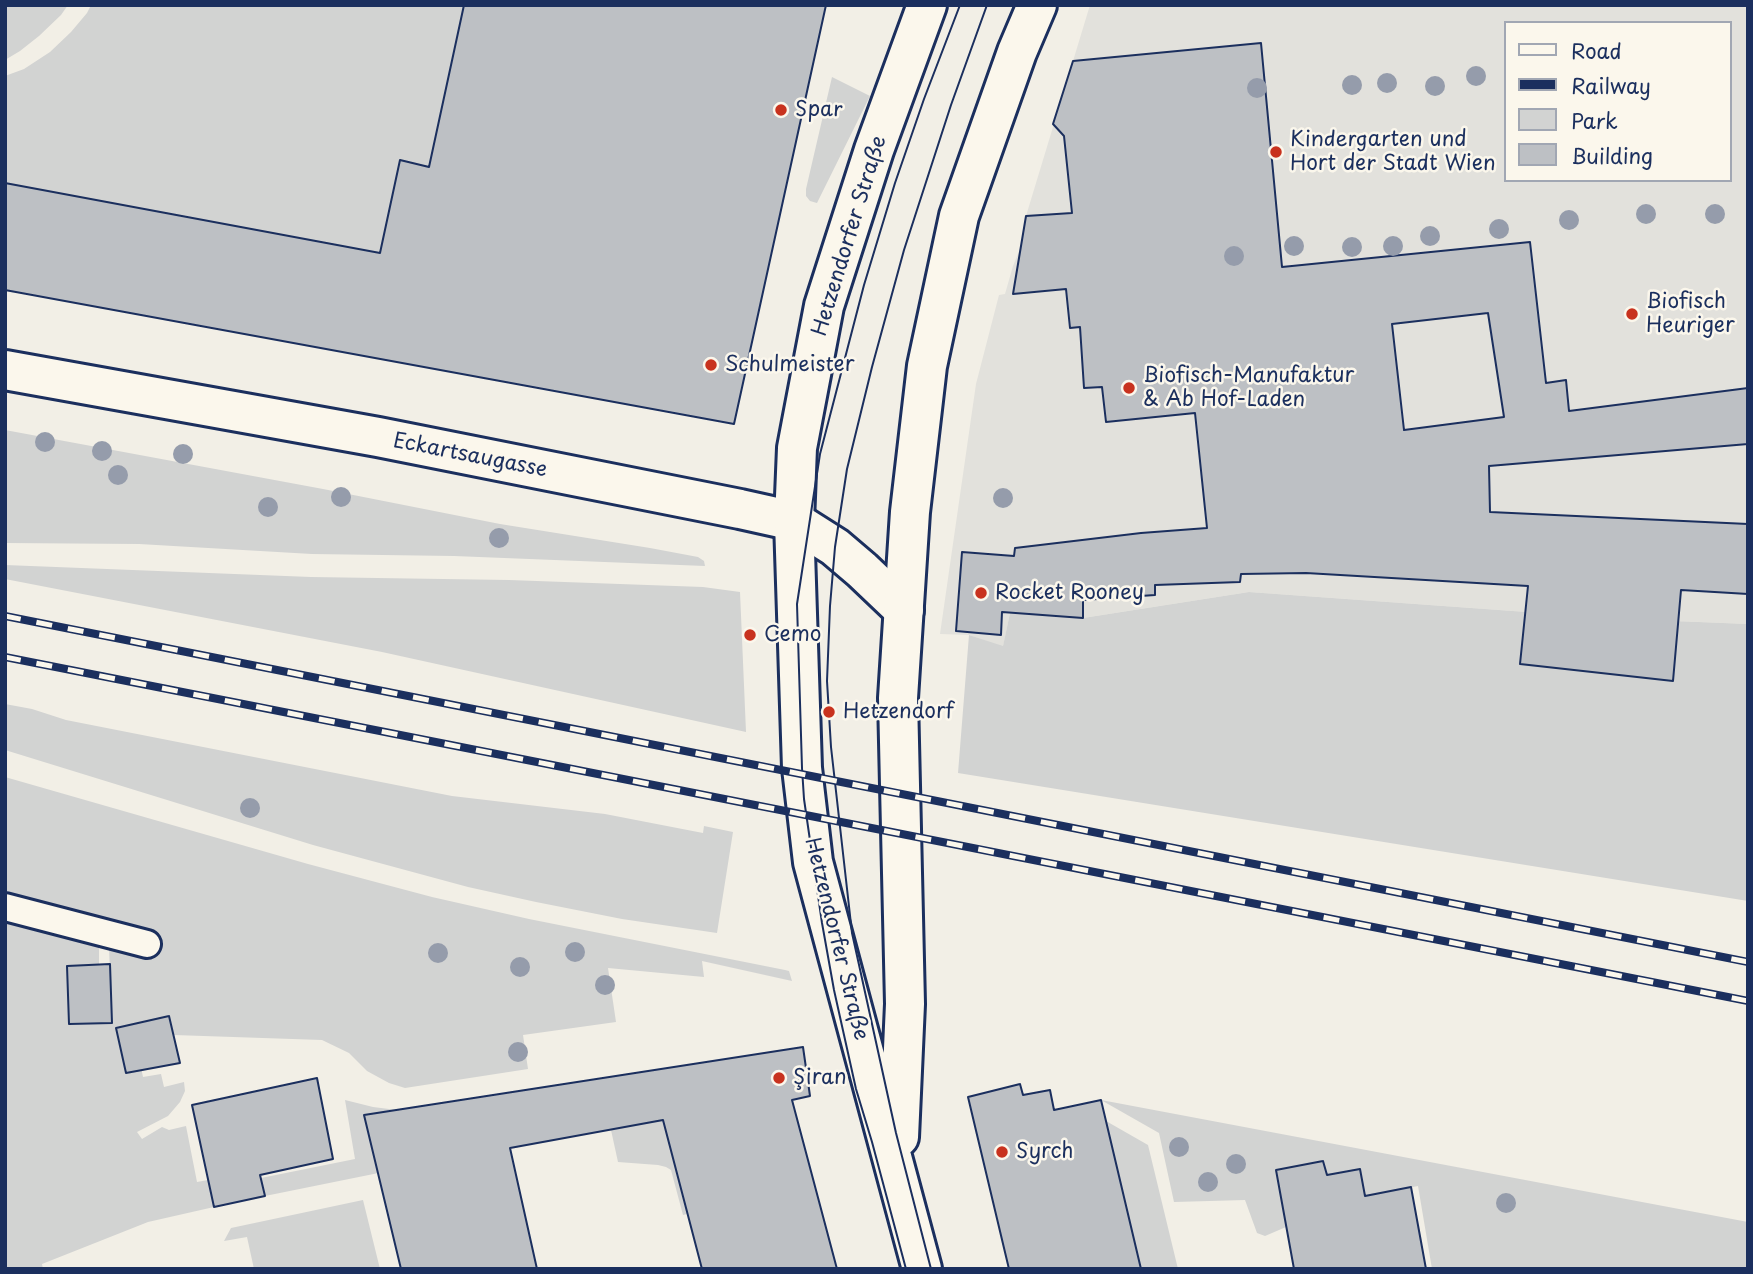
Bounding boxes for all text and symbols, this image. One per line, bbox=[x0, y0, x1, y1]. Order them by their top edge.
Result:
legend bbox=[1504, 21, 1732, 182]
text: Road bbox=[1571, 34, 1622, 66]
text: Railway bbox=[1571, 69, 1651, 101]
place label: Spar bbox=[795, 97, 842, 123]
marker: Spar bbox=[773, 102, 789, 118]
text: Park bbox=[1571, 104, 1618, 136]
place label: Kindergarten und Hort der Stadt Wien bbox=[1290, 127, 1496, 177]
street label: Hetzendorfer Straße bbox=[808, 133, 892, 339]
text: Building bbox=[1571, 139, 1653, 171]
marker: Kindergarten und Hort der Stadt Wien bbox=[1268, 144, 1284, 160]
place label: Biofisch Heuriger bbox=[1646, 289, 1735, 339]
marker: Biofisch Heuriger bbox=[1624, 306, 1640, 322]
place label: Schulmeister bbox=[725, 352, 855, 378]
marker: Schulmeister bbox=[703, 357, 719, 373]
place label: Biofisch-Manufaktur & Ab Hof-Laden bbox=[1143, 363, 1354, 413]
marker: Biofisch-Manufaktur & Ab Hof-Laden bbox=[1121, 380, 1137, 396]
street label: Eckartsaugasse bbox=[391, 429, 549, 483]
place label: Rocket Rooney bbox=[995, 580, 1144, 606]
marker: Rocket Rooney bbox=[973, 585, 989, 601]
place label: Cemo bbox=[764, 622, 821, 648]
marker: Cemo bbox=[742, 627, 758, 643]
place label: Hetzendorf bbox=[843, 699, 954, 725]
marker: Hetzendorf bbox=[821, 704, 837, 720]
street label: Hetzendorfer Straße bbox=[799, 835, 873, 1043]
place label: Şiran bbox=[793, 1065, 847, 1091]
marker: Şiran bbox=[771, 1070, 787, 1086]
place label: Syrch bbox=[1016, 1139, 1074, 1165]
marker: Syrch bbox=[994, 1144, 1010, 1160]

